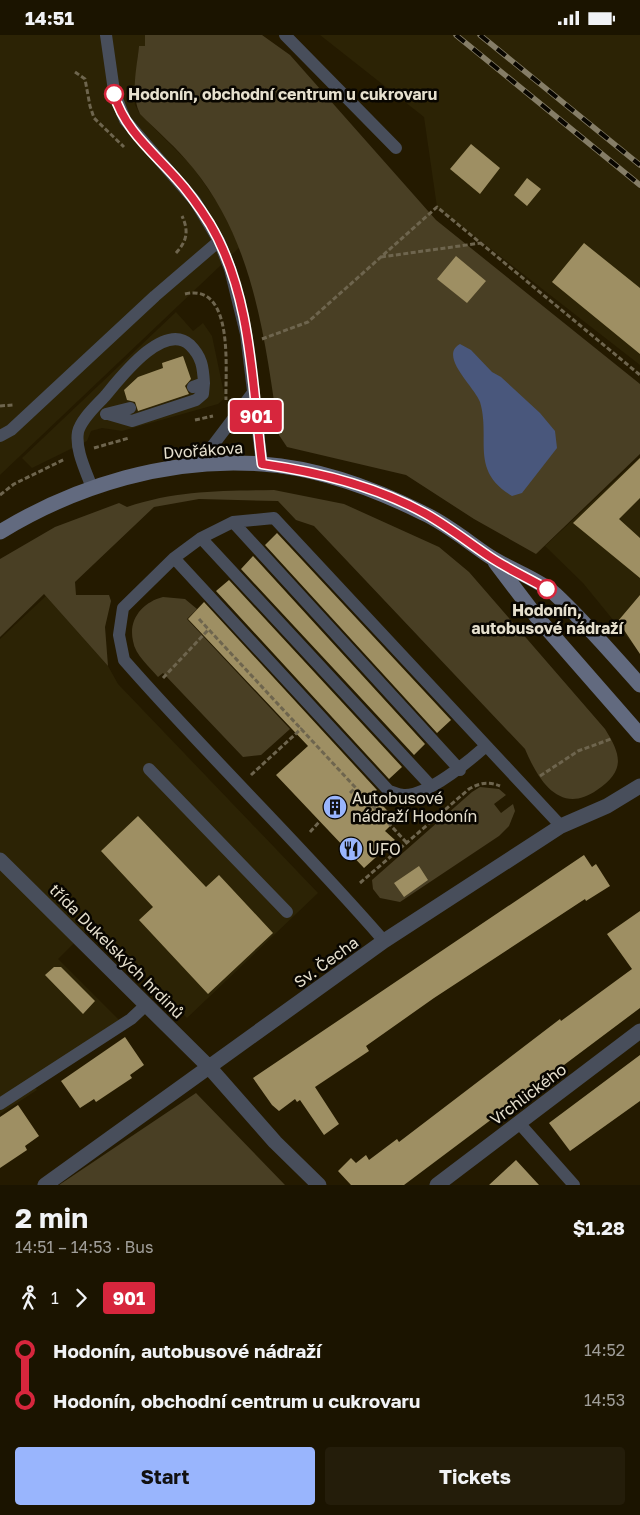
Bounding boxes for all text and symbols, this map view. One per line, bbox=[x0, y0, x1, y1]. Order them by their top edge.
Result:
text: 14:51 bbox=[25, 6, 74, 29]
marker: Hodonín, obchodní centrum u cukrovaru bbox=[104, 84, 124, 104]
place label: Hodonín, obchodní centrum u cukrovaru bbox=[128, 84, 437, 104]
line badge: 901 bbox=[227, 400, 285, 432]
text: 901 bbox=[240, 405, 272, 427]
street label: Dvořákova bbox=[162, 437, 244, 463]
marker: Hodonín, autobusové nádraží bbox=[537, 579, 557, 599]
place label: Hodonín, autobusové nádraží bbox=[471, 600, 624, 638]
place label: Autobusové nádraží Hodonín bbox=[352, 788, 477, 826]
building icon: Autobusové nádraží Hodonín bbox=[322, 794, 348, 820]
restaurant icon: UFO bbox=[338, 836, 364, 862]
place label: UFO bbox=[368, 839, 401, 859]
street label: třída Dukelských hrdinů bbox=[45, 879, 189, 1023]
street label: Sv. Čecha bbox=[290, 932, 362, 992]
street label: Vrchlického bbox=[486, 1059, 570, 1129]
text: 2 min bbox=[15, 1201, 88, 1234]
text: $1.28 bbox=[573, 1216, 625, 1239]
text: 14:51 – 14:53 · Bus bbox=[15, 1237, 153, 1257]
icon: walk bbox=[15, 1284, 43, 1312]
icon: forward bbox=[67, 1284, 95, 1312]
text: 901 bbox=[113, 1287, 145, 1309]
text: 1 bbox=[51, 1288, 59, 1308]
text: Hodonín, autobusové nádraží bbox=[53, 1339, 321, 1362]
text: 14:52 bbox=[584, 1340, 625, 1360]
text: Hodonín, obchodní centrum u cukrovaru bbox=[53, 1389, 420, 1412]
text: 14:53 bbox=[584, 1390, 625, 1410]
button: Start bbox=[15, 1447, 315, 1505]
button: Tickets bbox=[325, 1447, 625, 1505]

